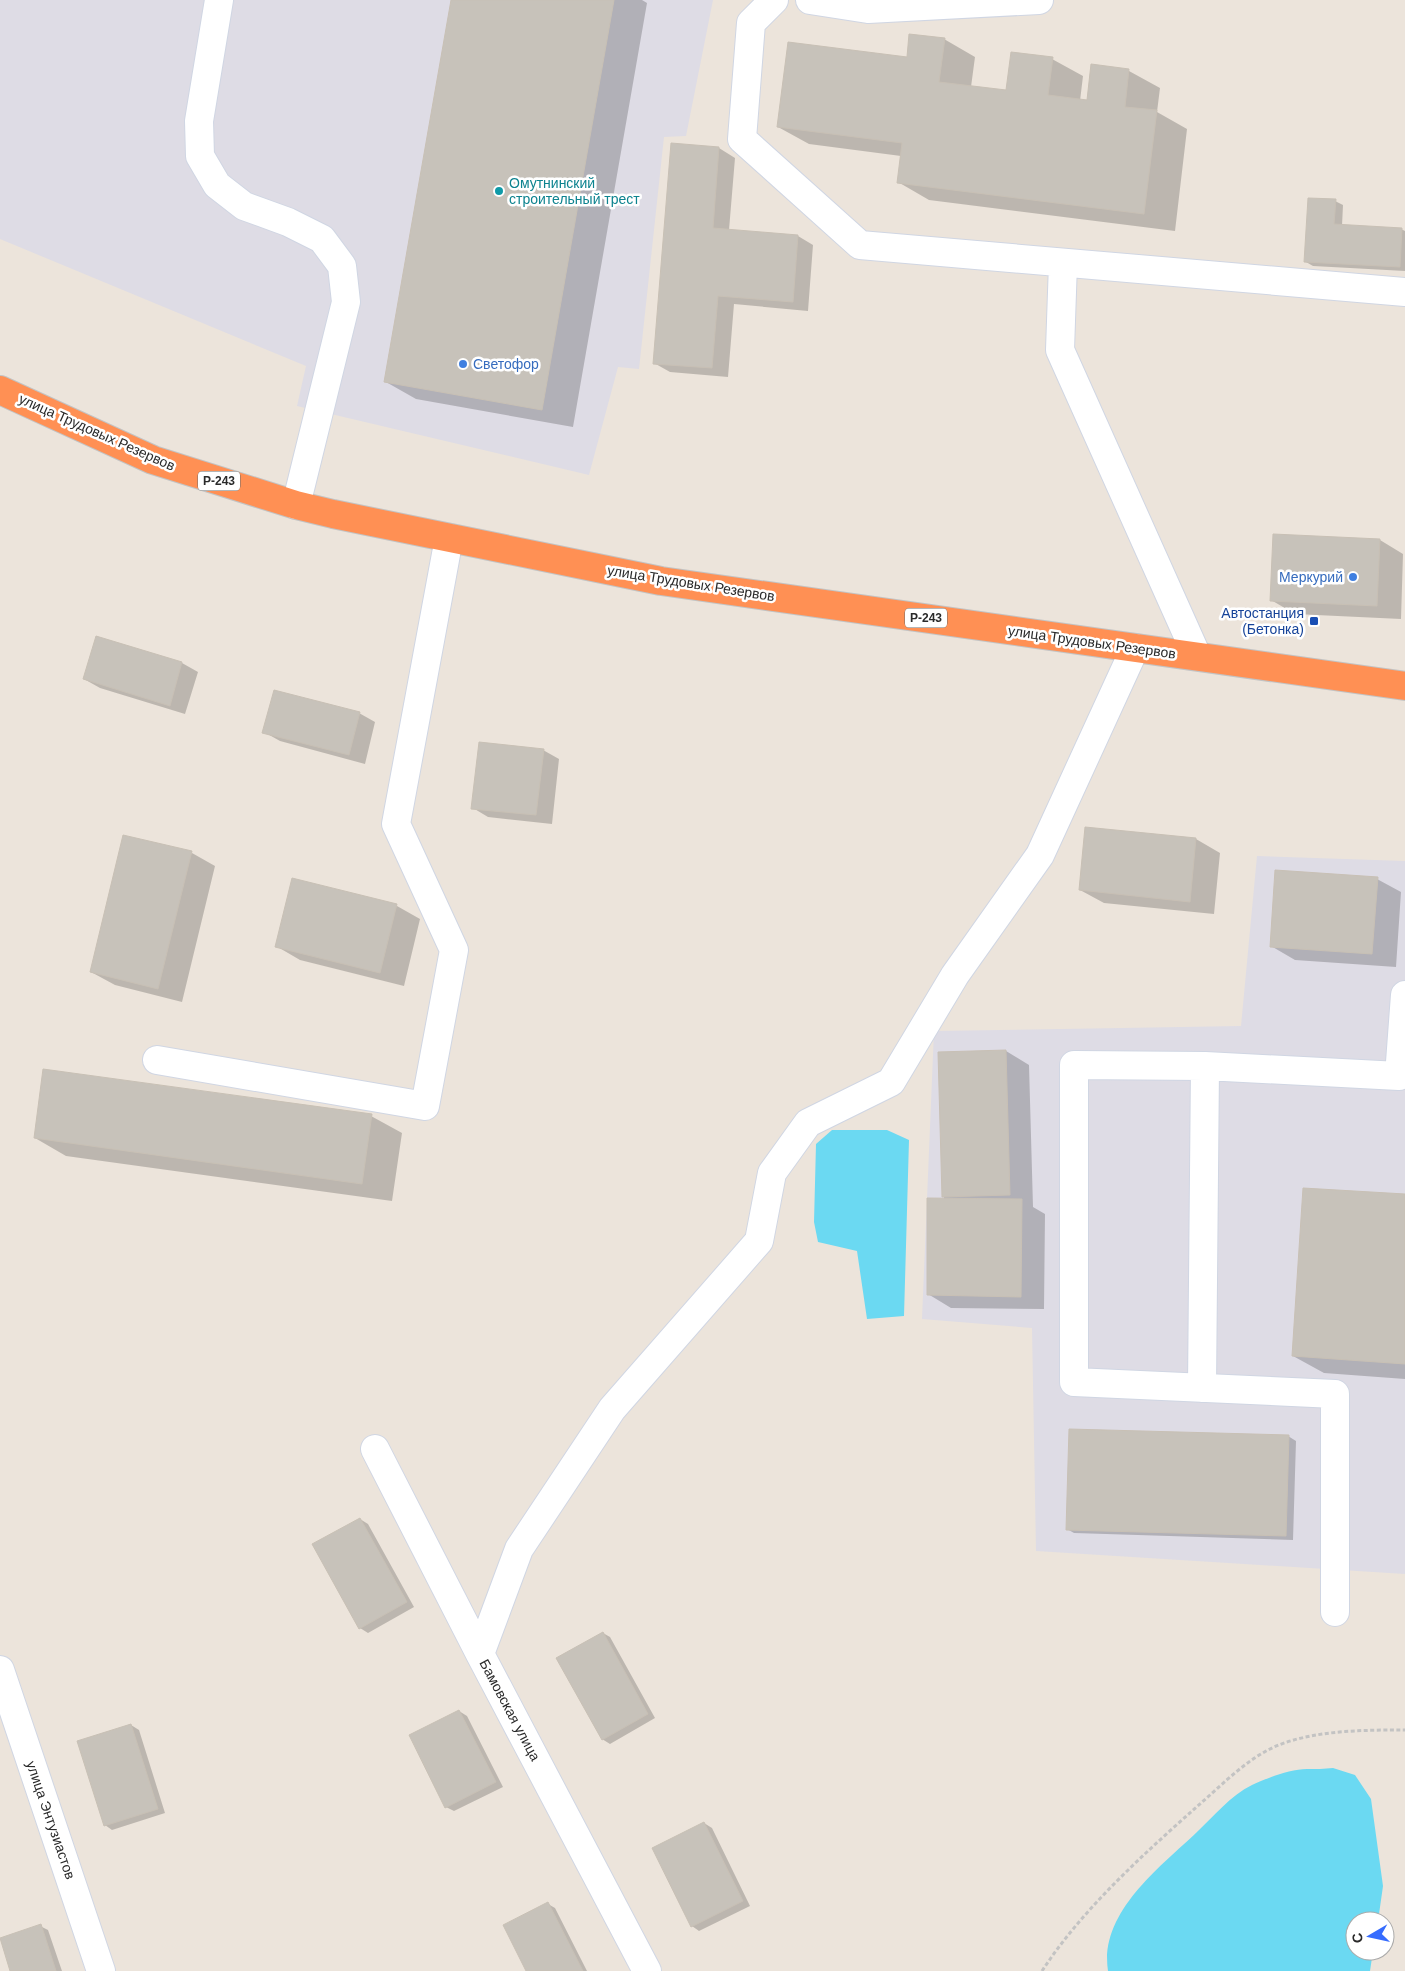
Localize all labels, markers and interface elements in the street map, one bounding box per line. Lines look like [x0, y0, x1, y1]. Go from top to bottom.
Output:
place label: Омутнинский строительный трест [509, 175, 640, 207]
marker: Омутнинский строительный трест [493, 185, 505, 197]
place label: Светофор [473, 356, 539, 372]
marker: Светофор [457, 358, 469, 370]
street label: улица Трудовых Резервов [16, 390, 178, 474]
road number: Р-243 [198, 472, 240, 491]
street label: улица Трудовых Резервов [606, 562, 776, 604]
place label: Меркурий [1279, 569, 1343, 585]
marker: Меркурий [1347, 571, 1359, 583]
place label: Автостанция (Бетонка) [1221, 605, 1304, 637]
road number: Р-243 [905, 608, 947, 628]
marker: Автостанция (Бетонка) [1308, 615, 1320, 627]
street label: улица Трудовых Резервов [1007, 622, 1177, 662]
street label: Бамовская улица [476, 1656, 544, 1764]
street label: улица Энтузиастов [23, 1759, 79, 1881]
north arrow [1345, 1911, 1395, 1961]
text: С [1348, 1932, 1366, 1944]

